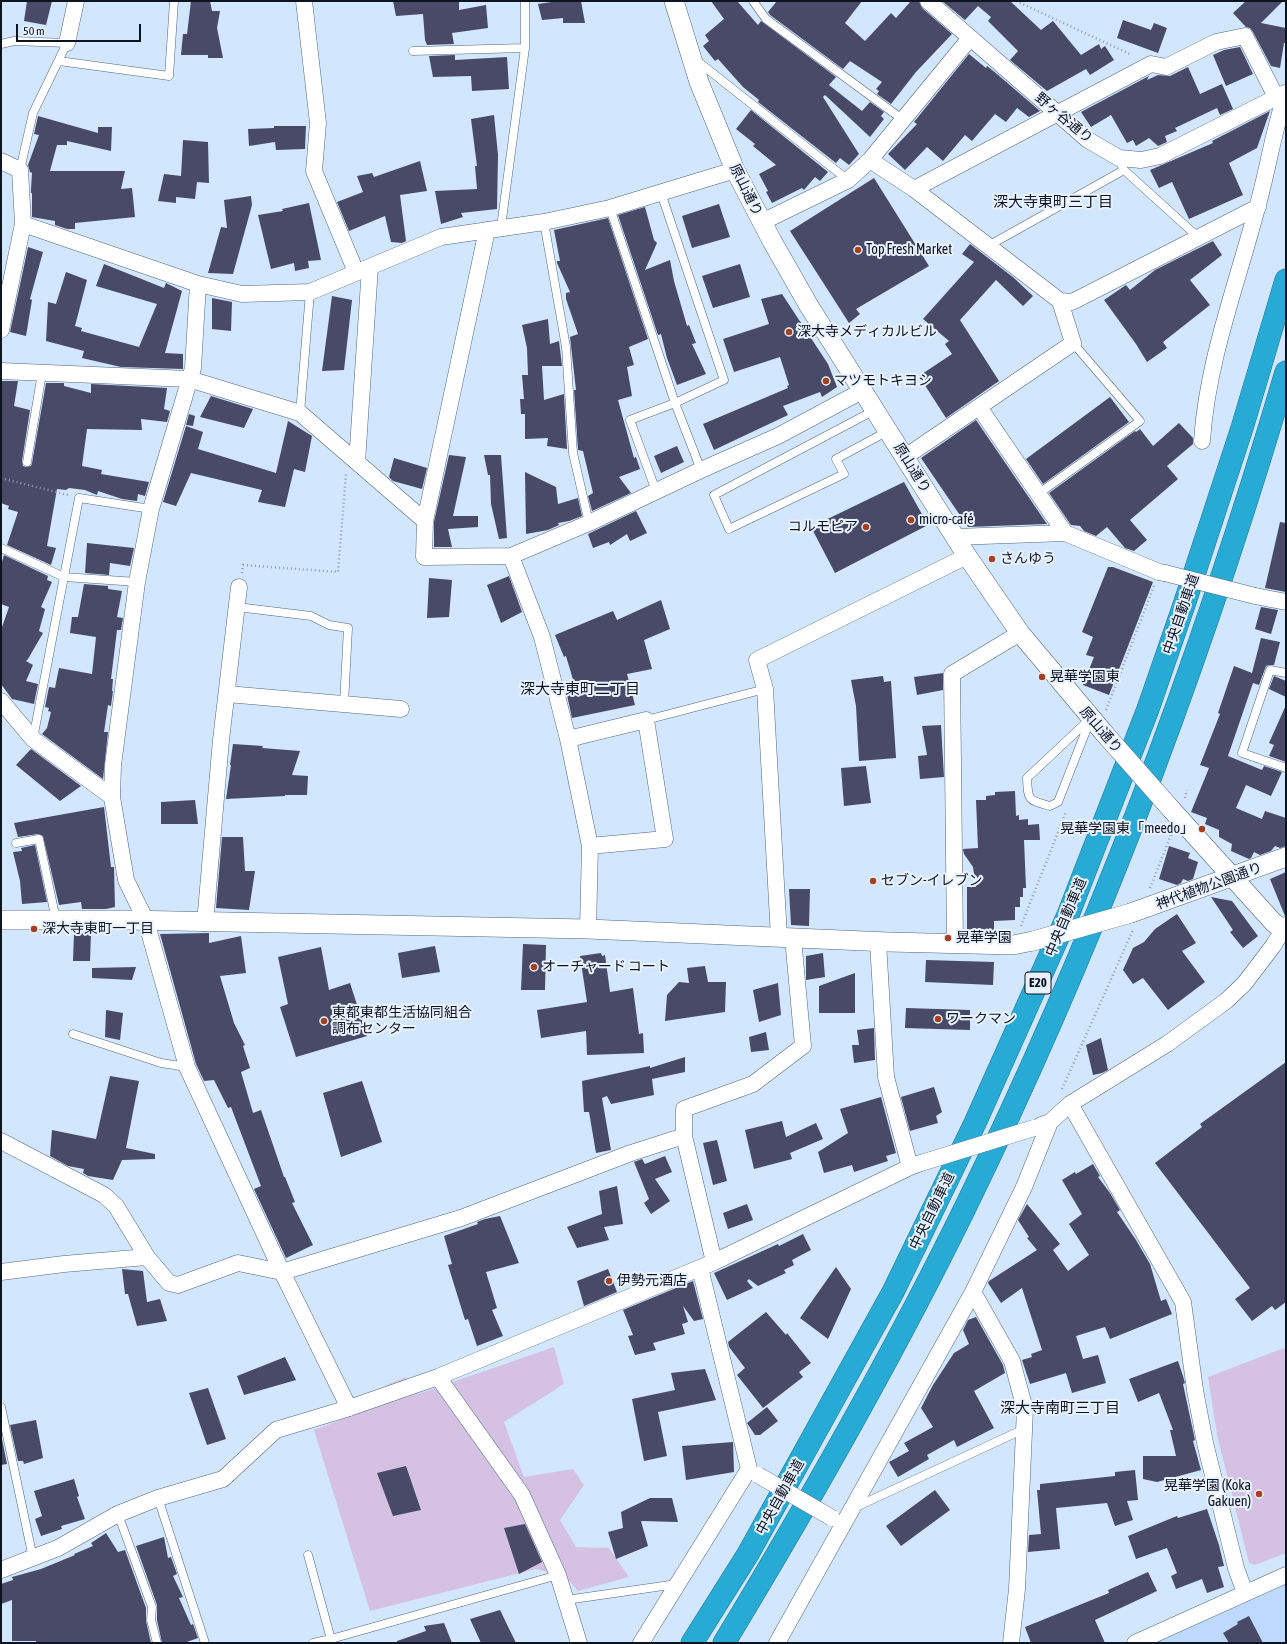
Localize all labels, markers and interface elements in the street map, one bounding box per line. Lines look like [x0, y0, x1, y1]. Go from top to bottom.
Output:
scale bar [18, 16, 143, 42]
text: 50 m [23, 24, 45, 38]
street label: 野ヶ谷通り [1032, 89, 1096, 147]
street label: 原山通り [726, 161, 766, 219]
district label: 深大寺東町三丁目 [993, 193, 1113, 211]
place label: Top Fresh Market [866, 242, 952, 258]
marker: Top Fresh Market [853, 245, 863, 255]
place label: 深大寺メディカルビル [797, 324, 937, 340]
marker: 深大寺メディカルビル [784, 327, 794, 337]
place label: マツモトキヨシ [834, 373, 932, 389]
marker: マツモトキヨシ [821, 376, 831, 386]
street label: 原山通り [890, 440, 934, 496]
place label: micro-café [919, 512, 974, 528]
marker: micro-café [906, 515, 916, 525]
place label: コルモピア [788, 519, 858, 535]
marker: コルモピア [861, 522, 871, 532]
place label: さんゆう [1000, 551, 1056, 567]
marker: さんゆう [987, 554, 997, 564]
street label: 中央自動車道 [1159, 572, 1203, 656]
place label: 晃華学園東 [1050, 669, 1120, 685]
marker: 晃華学園東 [1037, 672, 1047, 682]
district label: 深大寺東町二丁目 [520, 680, 640, 698]
street label: 原山通り [1076, 703, 1126, 757]
place label: 晃華学園東「meedo」 [1060, 821, 1194, 837]
marker: 晃華学園東「meedo」 [1197, 824, 1207, 834]
street label: 神代植物公園通り [1154, 859, 1264, 913]
place label: セブン-イレブン [881, 873, 982, 889]
street label: 中央自動車道 [1042, 875, 1090, 959]
marker: セブン-イレブン [868, 876, 878, 886]
place label: 深大寺東町一丁目 [42, 921, 154, 937]
marker: 深大寺東町一丁目 [29, 924, 39, 934]
place label: 晃華学園 [956, 930, 1012, 946]
marker: 晃華学園 [943, 933, 953, 943]
place label: オーチャード コート [542, 959, 670, 975]
marker: オーチャード コート [529, 962, 539, 972]
road number: E20 [1025, 972, 1051, 994]
place label: 東都東都生活協同組合 調布センター [332, 1005, 472, 1038]
place label: ワークマン [946, 1011, 1016, 1027]
marker: ワークマン [933, 1014, 943, 1024]
marker: 東都東都生活協同組合 調布センター [319, 1016, 329, 1026]
street label: 中央自動車道 [906, 1170, 958, 1252]
place label: 伊勢元酒店 [617, 1273, 687, 1289]
marker: 伊勢元酒店 [604, 1276, 614, 1286]
district label: 深大寺南町三丁目 [1000, 1399, 1120, 1417]
street label: 中央自動車道 [752, 1456, 808, 1538]
place label: 晃華学園 (Koka Gakuen) [1164, 1478, 1251, 1510]
marker: 晃華学園 (Koka Gakuen) [1254, 1489, 1264, 1499]

